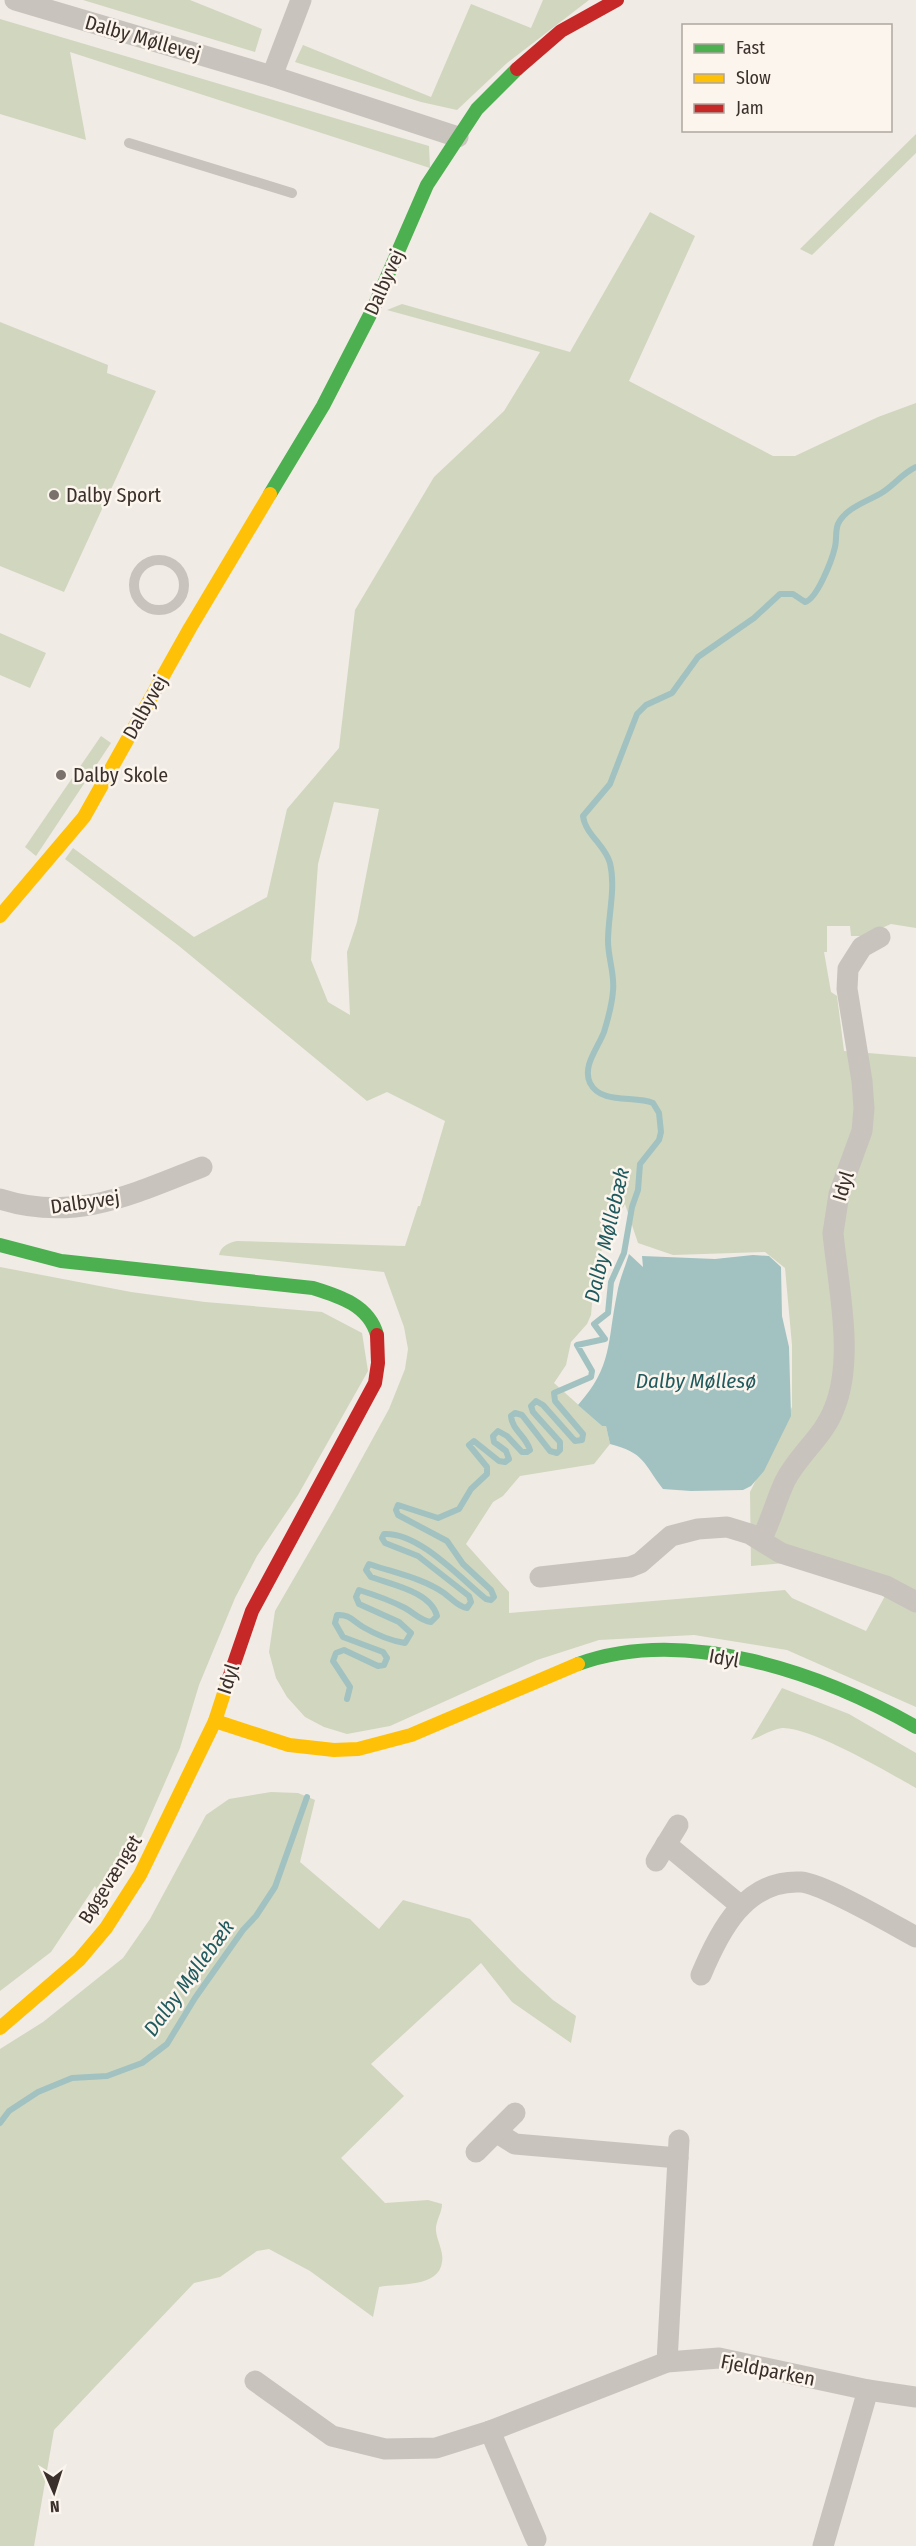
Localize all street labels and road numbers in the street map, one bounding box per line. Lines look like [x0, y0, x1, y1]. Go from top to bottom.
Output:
street label: Dalby Møllevej [82, 10, 204, 66]
street label: Dalbyvej [359, 245, 409, 319]
street label: Dalbyvej [118, 671, 172, 743]
street label: Idyl [827, 1168, 859, 1204]
street label: Dalbyvej [49, 1185, 121, 1219]
street label: Idyl [707, 1644, 741, 1672]
street label: Idyl [212, 1661, 244, 1697]
street label: Bøgevænget [73, 1830, 147, 1928]
street label: Fjeldparken [719, 2349, 817, 2391]

